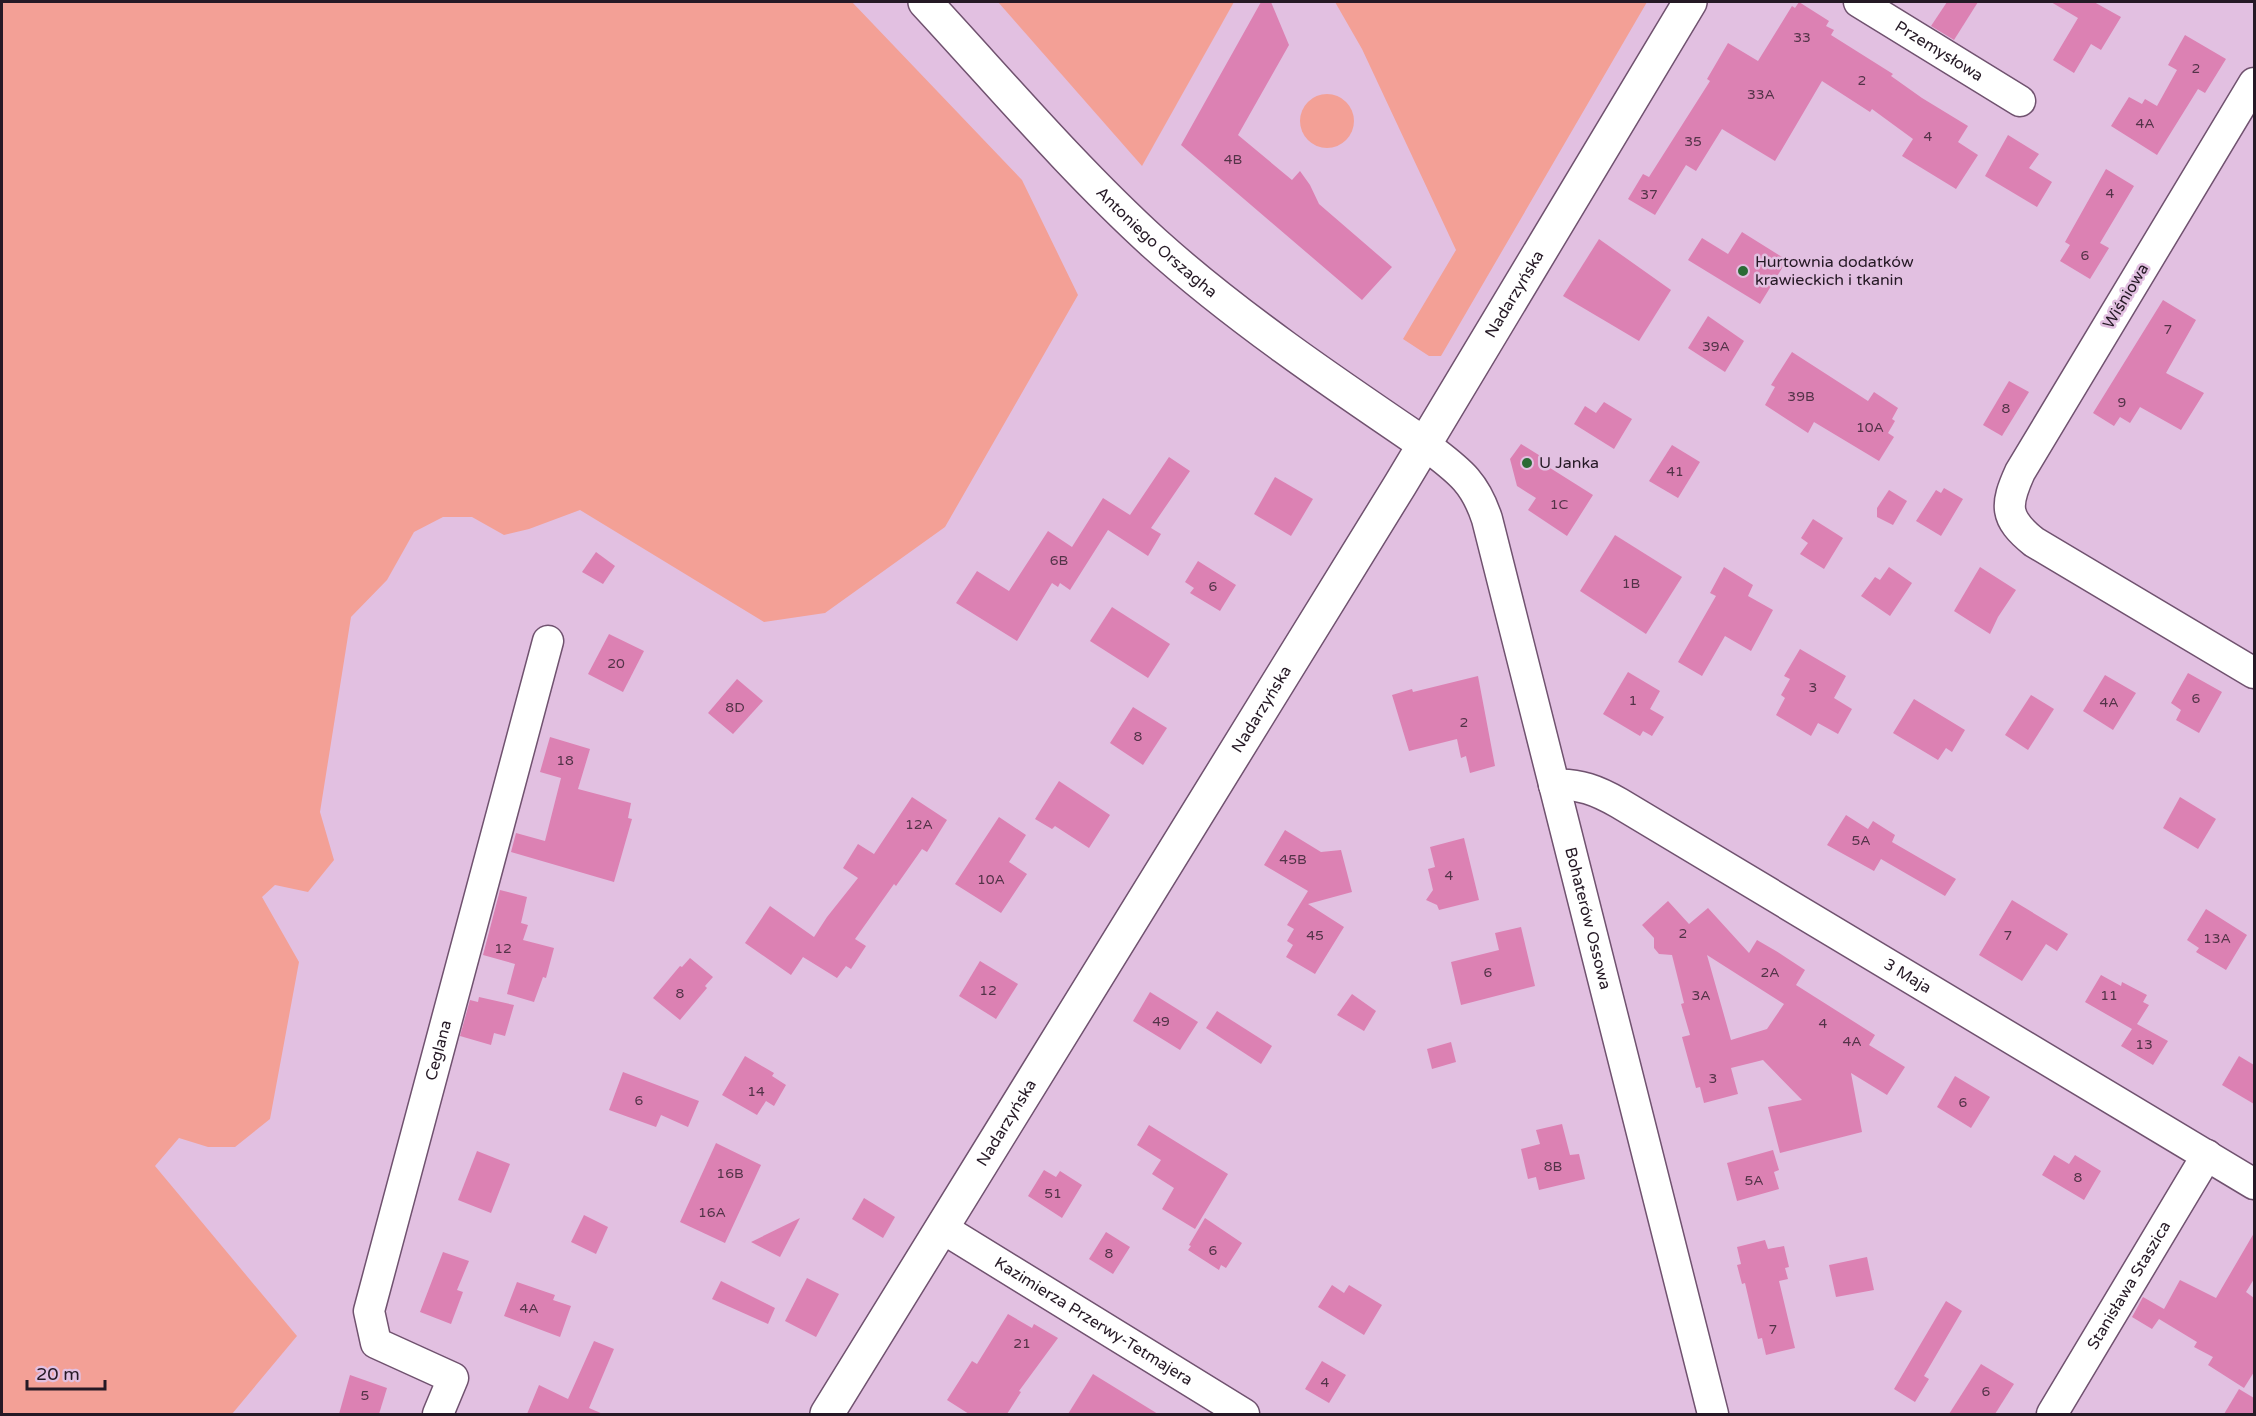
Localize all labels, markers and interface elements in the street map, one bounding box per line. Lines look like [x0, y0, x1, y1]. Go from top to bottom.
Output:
street label: Przemysłowa [1891, 17, 1987, 86]
house number: 33 [1793, 29, 1811, 46]
house number: 2 [2192, 60, 2200, 77]
house number: 2 [1858, 72, 1866, 89]
house number: 33A [1747, 86, 1775, 103]
house number: 4A [2135, 115, 2155, 132]
house number: 4 [1924, 128, 1933, 145]
house number: 35 [1684, 133, 1702, 150]
house number: 4B [1224, 151, 1242, 168]
street label: Antoniego Orszagha [1092, 183, 1221, 302]
house number: 4 [2106, 185, 2115, 202]
house number: 37 [1640, 186, 1658, 203]
street label: Nadarzyńska [1481, 247, 1549, 342]
house number: 6 [2081, 247, 2090, 264]
place label: Hurtownia dodatków krawieckich i tkanin [1755, 252, 1914, 290]
street label: Wiśniowa [2099, 260, 2153, 332]
marker: Hurtownia dodatków krawieckich i tkanin [1736, 264, 1750, 278]
house number: 7 [2164, 321, 2172, 338]
house number: 39A [1702, 338, 1730, 355]
house number: 39B [1787, 388, 1815, 405]
house number: 9 [2118, 394, 2126, 411]
house number: 8 [2002, 400, 2011, 417]
house number: 10A [1856, 419, 1884, 436]
place label: U Janka [1539, 453, 1599, 473]
marker: U Janka [1520, 456, 1534, 470]
house number: 41 [1666, 463, 1684, 480]
house number: 1C [1550, 496, 1569, 513]
house number: 6B [1050, 552, 1068, 569]
house number: 1B [1622, 575, 1640, 592]
house number: 6 [1209, 578, 1218, 595]
house number: 20 [607, 655, 625, 672]
street label: Nadarzyńska [1227, 662, 1296, 757]
house number: 3 [1809, 679, 1817, 696]
house number: 6 [2192, 690, 2201, 707]
house number: 1 [1629, 692, 1637, 709]
house number: 4A [2099, 694, 2119, 711]
house number: 8D [725, 699, 745, 716]
house number: 2 [1460, 714, 1468, 731]
house number: 8 [1134, 728, 1143, 745]
house number: 18 [556, 752, 574, 769]
house number: 12A [905, 816, 933, 833]
house number: 5A [1851, 832, 1871, 849]
street label: Bohaterów Ossowa [1560, 845, 1615, 992]
house number: 45B [1279, 851, 1307, 868]
house number: 4 [1445, 867, 1454, 884]
house number: 10A [977, 871, 1005, 888]
house number: 2 [1679, 925, 1687, 942]
house number: 45 [1306, 927, 1324, 944]
house number: 7 [2004, 927, 2012, 944]
house number: 13A [2203, 930, 2231, 947]
house number: 12 [494, 940, 512, 957]
street label: 3 Maja [1880, 954, 1935, 998]
house number: 6 [1484, 964, 1493, 981]
house number: 2A [1760, 964, 1780, 981]
house number: 12 [979, 982, 997, 999]
house number: 8 [676, 985, 685, 1002]
house number: 3A [1691, 987, 1711, 1004]
house number: 11 [2100, 987, 2118, 1004]
house number: 49 [1152, 1013, 1170, 1030]
house number: 4 [1819, 1015, 1828, 1032]
street label: Ceglana [421, 1018, 456, 1083]
house number: 4A [1842, 1033, 1862, 1050]
house number: 13 [2135, 1036, 2153, 1053]
house number: 3 [1709, 1070, 1717, 1087]
street label: Nadarzyńska [972, 1076, 1041, 1170]
house number: 14 [747, 1083, 765, 1100]
house number: 6 [635, 1092, 644, 1109]
house number: 6 [1959, 1094, 1968, 1111]
house number: 8B [1544, 1158, 1562, 1175]
house number: 16B [716, 1165, 744, 1182]
house number: 8 [2074, 1169, 2083, 1186]
house number: 5A [1744, 1172, 1764, 1189]
house number: 51 [1044, 1185, 1062, 1202]
house number: 16A [698, 1204, 726, 1221]
street label: Stanisława Staszica [2083, 1217, 2175, 1353]
house number: 6 [1209, 1242, 1218, 1259]
house number: 8 [1105, 1245, 1114, 1262]
street label: Kazimierza Przerwy-Tetmajera [991, 1253, 1196, 1390]
house number: 4A [519, 1300, 539, 1317]
house number: 7 [1769, 1321, 1777, 1338]
house number: 21 [1013, 1335, 1031, 1352]
scale bar [27, 1353, 105, 1391]
text: 20 m [36, 1363, 80, 1385]
house number: 4 [1321, 1374, 1330, 1391]
house number: 6 [1982, 1383, 1991, 1400]
house number: 5 [361, 1387, 369, 1404]

